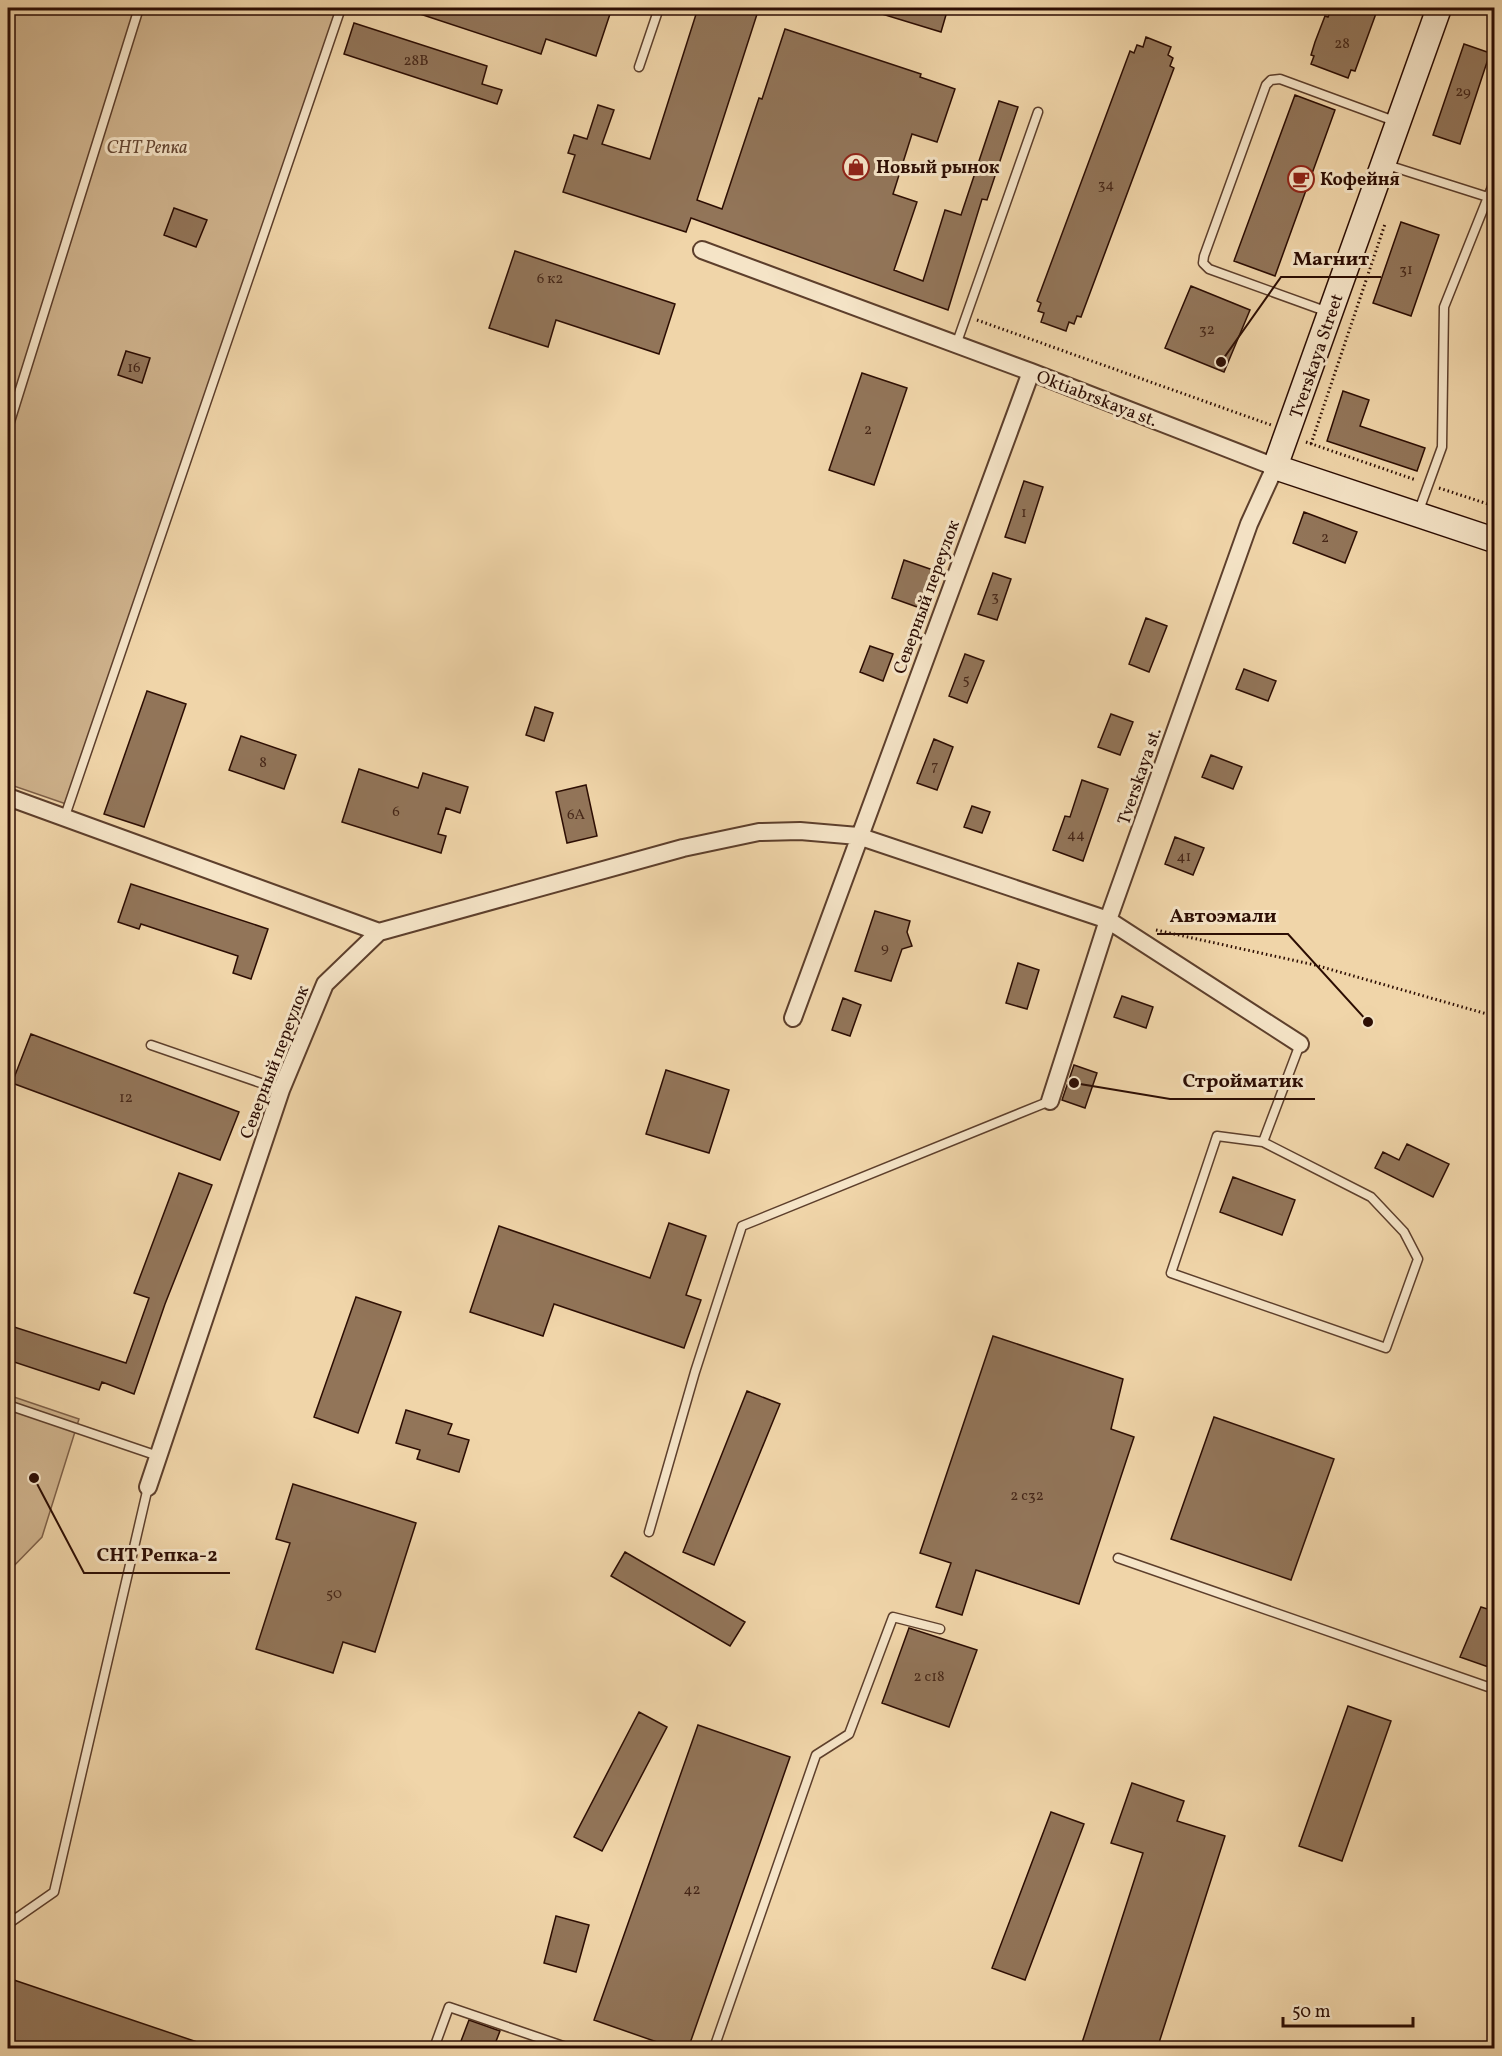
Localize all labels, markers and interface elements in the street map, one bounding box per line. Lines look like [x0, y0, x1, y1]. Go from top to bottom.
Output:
house number: 28 [1334, 34, 1350, 55]
house number: 28В [403, 51, 429, 72]
house number: 29 [1455, 82, 1471, 103]
park label: СНТ Репка [106, 136, 188, 161]
shop icon: Новый рынок [841, 152, 871, 182]
place label: Новый рынок [876, 156, 1000, 181]
cafe icon: Кофейня [1286, 164, 1316, 194]
place label: Кофейня [1320, 168, 1400, 193]
house number: 34 [1098, 175, 1114, 196]
callout: Магнит [1281, 239, 1381, 277]
text: Магнит [1293, 246, 1369, 274]
house number: 31 [1399, 260, 1413, 281]
house number: 6 к2 [537, 269, 563, 290]
street label: Tverskaya Street [1284, 291, 1350, 422]
house number: 32 [1199, 320, 1215, 341]
house number: 16 [127, 358, 141, 379]
street label: Oktiabrskaya st. [1032, 365, 1160, 434]
house number: 2 [864, 420, 872, 441]
house number: 1 [1021, 503, 1027, 524]
street label: Северный переулок [888, 517, 967, 678]
house number: 2 [1321, 528, 1329, 549]
house number: 3 [991, 587, 999, 608]
house number: 5 [962, 670, 970, 691]
street label: Tverskaya st. [1112, 724, 1169, 829]
house number: 8 [259, 753, 267, 774]
house number: 7 [931, 756, 939, 777]
house number: 6 [392, 802, 400, 823]
house number: 6А [567, 805, 586, 826]
house number: 44 [1067, 825, 1085, 846]
house number: 41 [1177, 847, 1191, 868]
callout: Автоэмали [1157, 896, 1288, 934]
text: Автоэмали [1169, 903, 1277, 931]
house number: 9 [881, 938, 889, 959]
street label: Северный переулок [235, 982, 316, 1143]
callout: Стройматик [1170, 1061, 1315, 1099]
text: Стройматик [1182, 1068, 1304, 1096]
house number: 12 [119, 1088, 133, 1109]
house number: 2 с32 [1010, 1486, 1044, 1507]
callout: СНТ Репка-2 [84, 1535, 230, 1573]
text: СНТ Репка-2 [96, 1542, 218, 1570]
house number: 50 [326, 1584, 342, 1605]
house number: 2 с18 [913, 1667, 945, 1688]
house number: 42 [683, 1880, 701, 1901]
scale bar [1283, 1990, 1414, 2028]
text: 50 m [1292, 2000, 1331, 2025]

